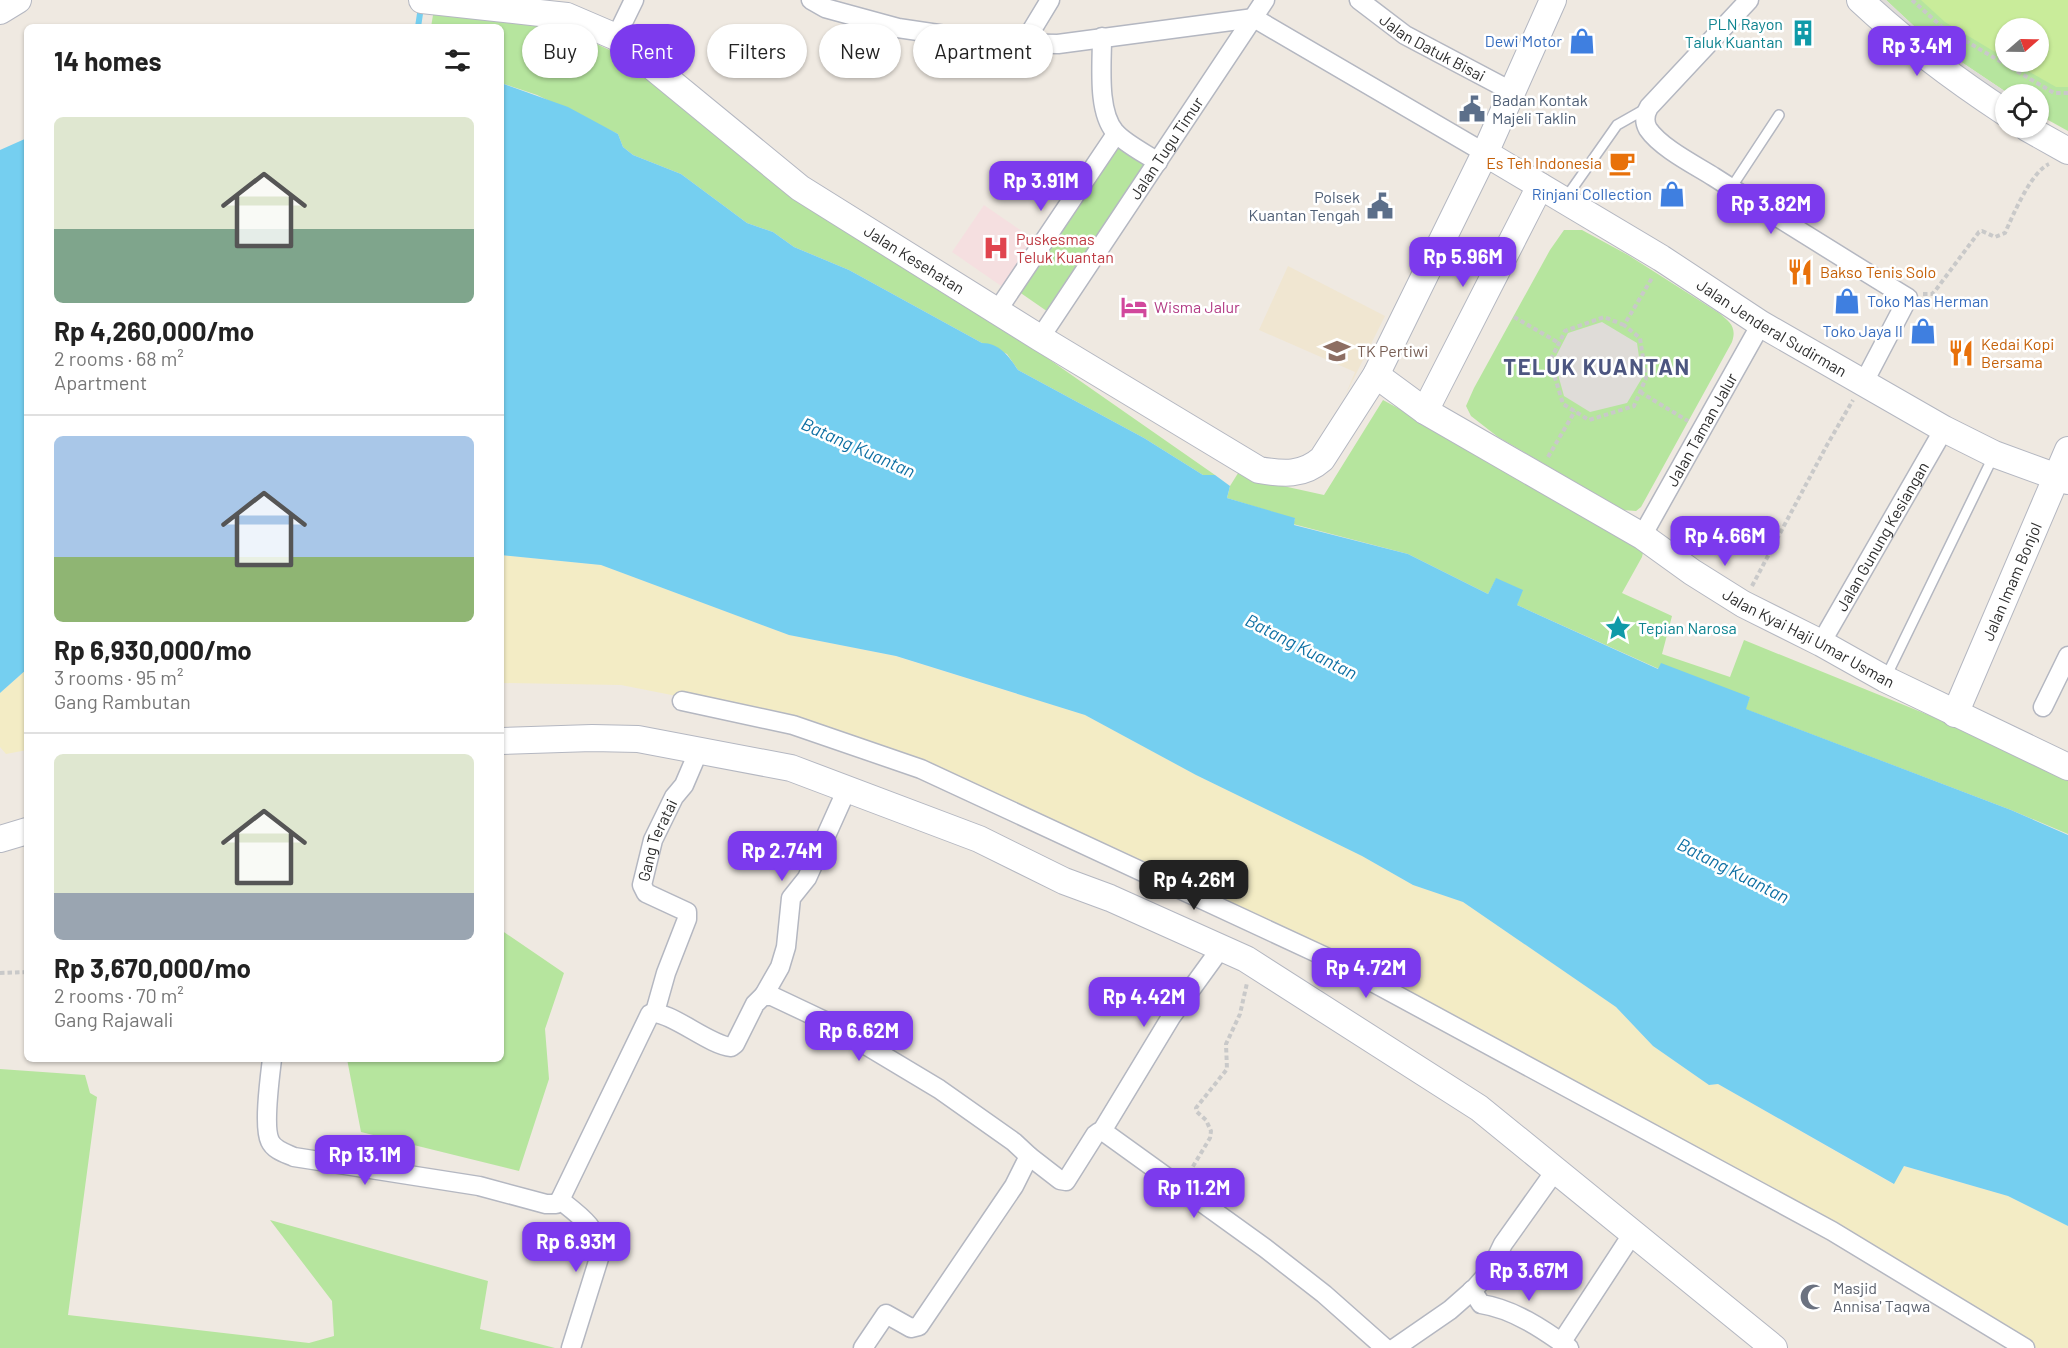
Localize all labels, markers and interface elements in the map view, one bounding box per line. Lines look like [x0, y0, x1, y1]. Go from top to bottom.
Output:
street label: Jalan Datuk Bisai [1376, 9, 1489, 85]
place label: PLN Rayon Taluk Kuantan [1685, 14, 1783, 51]
building icon: PLN Rayon Taluk Kuantan [1788, 18, 1818, 48]
north arrow [1995, 18, 2049, 72]
map controls [1995, 18, 2049, 138]
chip: Buy [522, 24, 598, 78]
chip: Rent [610, 24, 695, 78]
chip: Filters [707, 24, 807, 78]
chip: New [819, 24, 901, 78]
chip: Apartment [913, 24, 1053, 78]
shop icon: Dewi Motor [1567, 26, 1597, 56]
pin: Rp 3.4M [1862, 26, 1972, 77]
place label: Dewi Motor [1485, 31, 1562, 50]
text: Rp 3.4M [1882, 33, 1952, 57]
icon: filters [441, 44, 474, 77]
text: 14 homes [54, 45, 161, 76]
button: locate [1995, 84, 2049, 138]
place label: Badan Kontak Majeli Taklin [1492, 90, 1588, 127]
street label: Jalan Tugu Timur [1125, 93, 1207, 203]
public building icon: Badan Kontak Majeli Taklin [1457, 94, 1487, 124]
cafe icon: Es Teh Indonesia [1607, 148, 1637, 178]
place label: Es Teh Indonesia [1486, 153, 1602, 172]
icon: home [210, 156, 318, 264]
pin: Rp 3.91M [979, 161, 1103, 212]
text: Rp 3.91M [1003, 168, 1079, 192]
shop icon: Rinjani Collection [1657, 179, 1687, 209]
place label: Rinjani Collection [1532, 184, 1652, 203]
pin: Rp 3.82M [1709, 184, 1833, 235]
place label: Polsek Kuantan Tengah [1249, 187, 1360, 224]
public building icon: Polsek Kuantan Tengah [1365, 191, 1395, 221]
text: Rp 3.82M [1731, 191, 1811, 215]
street label: Jalan Kesehatan [861, 221, 968, 297]
place label: Puskesmas Teluk Kuantan [1016, 229, 1114, 266]
hospital icon: Puskesmas Teluk Kuantan [981, 233, 1011, 263]
pin: Rp 5.96M [1401, 237, 1525, 288]
text: Rp 5.96M [1423, 244, 1503, 268]
restaurant icon: Bakso Tenis Solo [1785, 257, 1815, 287]
place label: Bakso Tenis Solo [1820, 262, 1936, 281]
street label: Jalan Jenderal Sudirman [1694, 274, 1850, 380]
shop icon: Toko Mas Herman [1832, 286, 1862, 316]
place label: Toko Mas Herman [1867, 291, 1989, 310]
hotel icon: Wisma Jalur [1119, 292, 1149, 322]
place label: Wisma Jalur [1154, 297, 1240, 316]
text: Rp 4,260,000/mo [54, 315, 254, 346]
shop icon: Toko Jaya II [1908, 316, 1938, 346]
place label: Toko Jaya II [1822, 321, 1903, 340]
place label: Kedai Kopi Bersama [1981, 334, 2054, 371]
school or university icon: TK Pertiwi [1322, 336, 1352, 366]
restaurant icon: Kedai Kopi Bersama [1946, 338, 1976, 368]
place label: TK Pertiwi [1357, 341, 1428, 360]
text: 2 rooms · 68 m² [54, 346, 184, 370]
district label: TELUK KUANTAN [1503, 353, 1691, 379]
street label: Jalan Taman Jalur [1662, 369, 1741, 489]
text: Apartment [54, 370, 147, 394]
water label: Batang Kuantan [798, 412, 919, 482]
street label: Jalan Gunung Kesiangan [1832, 458, 1932, 614]
icon: home [210, 475, 318, 583]
pin: Rp 4.66M [1663, 516, 1787, 567]
street label: Jalan Imam Bonjol [1978, 519, 2045, 643]
text: Rp 4.66M [1685, 523, 1765, 547]
street label: Jalan Kyai Haji Umar Usman [1719, 584, 1898, 691]
water label: Batang Kuantan [1242, 609, 1361, 684]
place icon: Tepian Narosa [1603, 613, 1633, 643]
place label: Tepian Narosa [1638, 618, 1737, 637]
text: Rp 6,930,000/mo [54, 634, 252, 665]
text: 3 rooms · 95 m² [54, 665, 183, 689]
text: Gang Rambutan [54, 689, 191, 713]
icon: home [210, 793, 318, 901]
street label: Gang Teratai [633, 796, 681, 883]
pin: Rp 2.74M [720, 831, 844, 882]
water label: Batang Kuantan [1674, 833, 1793, 908]
text: Rp 2.74M [742, 838, 822, 862]
pin: Rp 4.26M [1132, 860, 1256, 911]
text: Rp 4.26M [1153, 867, 1235, 891]
pin: Rp 4.72M [1304, 948, 1428, 999]
text: Rp 3,670,000/mo [54, 952, 251, 983]
text: Rp 4.72M [1326, 955, 1406, 979]
pin: Rp 4.42M [1082, 977, 1206, 1028]
text: 2 rooms · 70 m² [54, 983, 184, 1007]
text: Rp 4.42M [1103, 984, 1185, 1008]
text: Gang Rajawali [54, 1007, 173, 1031]
pin: Rp 6.62M [797, 1011, 921, 1062]
text: Rp 6.62M [819, 1018, 899, 1042]
pin: Rp 13.1M [303, 1135, 427, 1186]
text: Rp 13.1M [329, 1142, 401, 1166]
pin: Rp 11.2M [1132, 1168, 1256, 1219]
text: Rp 11.2M [1158, 1175, 1230, 1199]
pin: Rp 6.93M [514, 1222, 638, 1273]
text: Rp 6.93M [536, 1229, 616, 1253]
pin: Rp 3.67M [1467, 1251, 1591, 1302]
text: Rp 3.67M [1490, 1258, 1568, 1282]
place label: Masjid Annisa' Taqwa [1833, 1278, 1930, 1315]
mosque icon: Masjid Annisa' Taqwa [1798, 1282, 1828, 1312]

